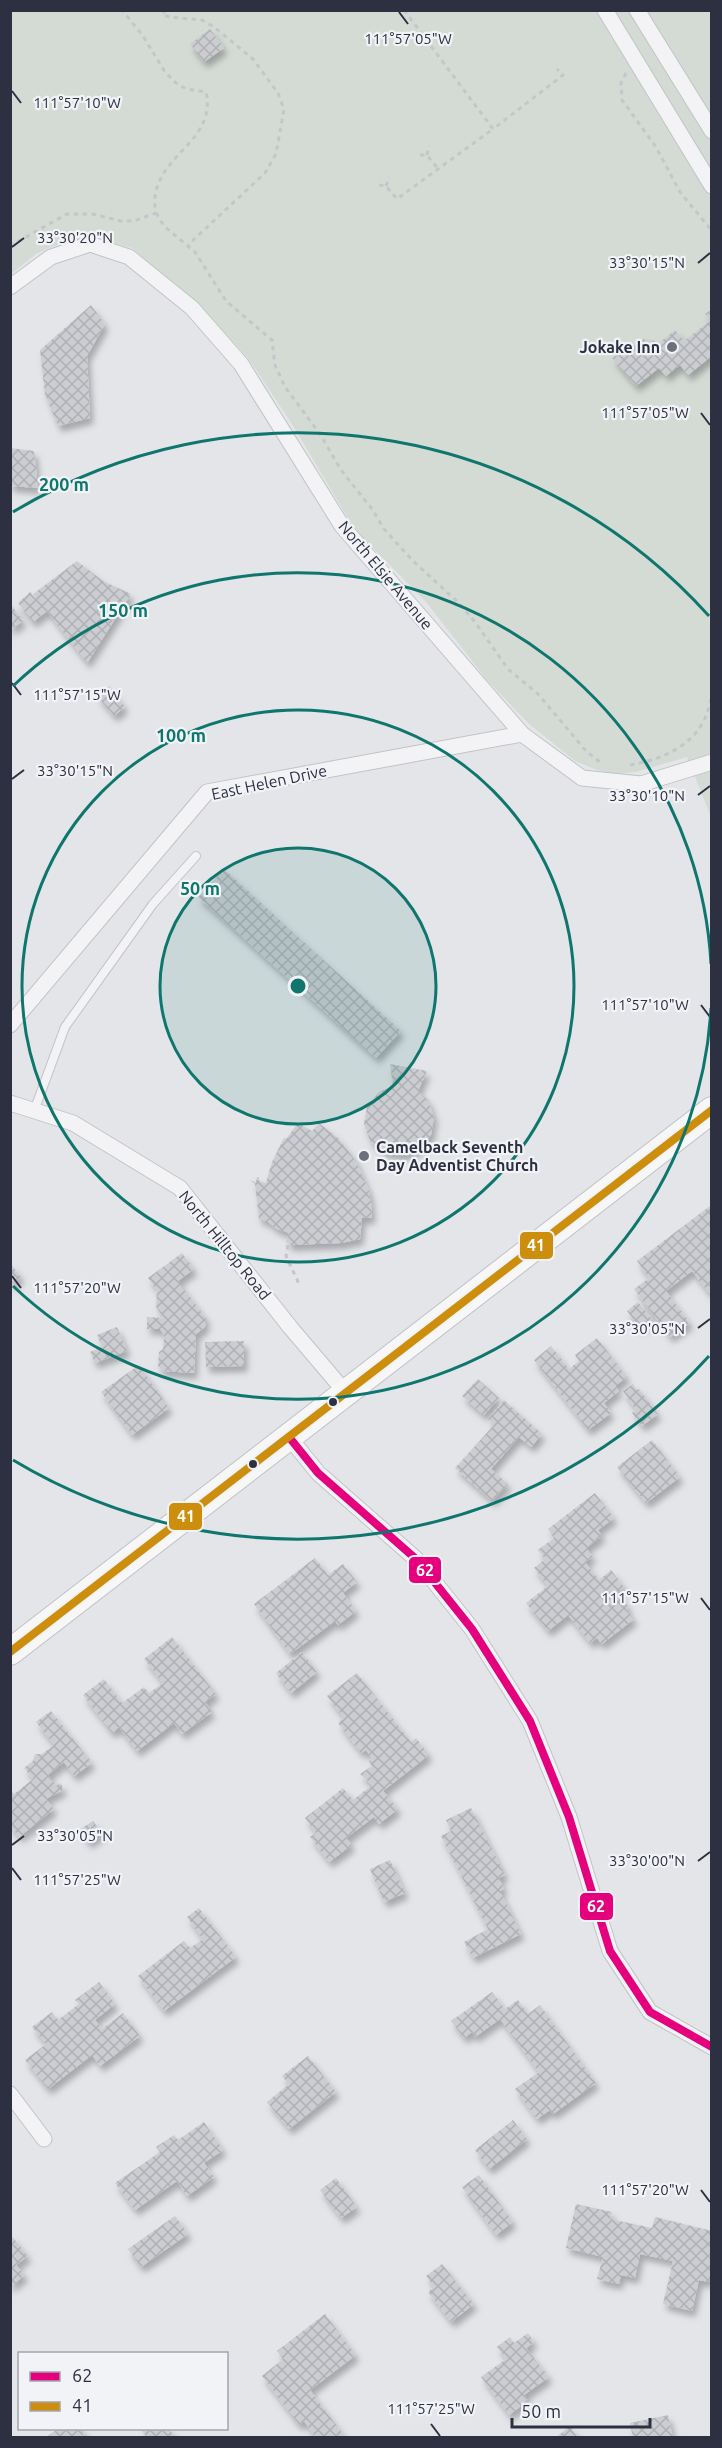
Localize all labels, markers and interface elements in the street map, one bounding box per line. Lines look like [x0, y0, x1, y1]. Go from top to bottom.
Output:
text: 111°57'05"W [364, 30, 452, 47]
text: 111°57'10"W [33, 94, 121, 111]
text: 33°30'20"N [37, 229, 113, 246]
text: 33°30'15"N [609, 254, 685, 271]
place label: Jokake Inn [579, 338, 660, 356]
marker: Jokake Inn [665, 340, 679, 354]
text: 111°57'05"W [601, 404, 689, 421]
text: 200 m [39, 474, 89, 494]
street label: North Elsie Avenue [335, 517, 437, 633]
text: 150 m [98, 600, 148, 620]
text: 111°57'15"W [33, 686, 121, 703]
text: 100 m [156, 725, 206, 745]
street label: East Helen Drive [210, 761, 328, 803]
text: 33°30'15"N [37, 762, 113, 779]
text: 33°30'10"N [609, 787, 685, 804]
text: 50 m [180, 878, 220, 898]
centre of rings [288, 976, 308, 996]
text: 111°57'10"W [601, 996, 689, 1013]
place label: Camelback Seventh Day Adventist Church [376, 1138, 538, 1174]
marker: Camelback Seventh Day Adventist Church [357, 1149, 371, 1163]
street label: North Hilltop Road [176, 1187, 274, 1303]
line badge: 41 [519, 1231, 554, 1260]
text: 41 [527, 1236, 545, 1254]
text: 111°57'20"W [33, 1279, 121, 1296]
text: 33°30'05"N [609, 1320, 685, 1337]
unlabelled marker [327, 1396, 339, 1408]
unlabelled marker [247, 1458, 259, 1470]
line badge: 41 [168, 1502, 203, 1531]
text: 41 [177, 1507, 195, 1525]
line badge: 62 [408, 1556, 442, 1584]
text: 62 [416, 1561, 434, 1579]
text: 111°57'15"W [601, 1589, 689, 1606]
text: 33°30'05"N [37, 1827, 113, 1844]
text: 33°30'00"N [609, 1852, 685, 1869]
text: 111°57'25"W [33, 1871, 121, 1888]
line badge: 62 [579, 1892, 614, 1921]
text: 62 [587, 1897, 605, 1915]
text: 111°57'20"W [601, 2181, 689, 2198]
legend [18, 2352, 228, 2430]
text: 62 [72, 2365, 92, 2385]
scale bar [512, 2391, 650, 2429]
text: 41 [72, 2395, 92, 2415]
text: 111°57'25"W [387, 2400, 475, 2417]
text: 50 m [521, 2401, 561, 2421]

